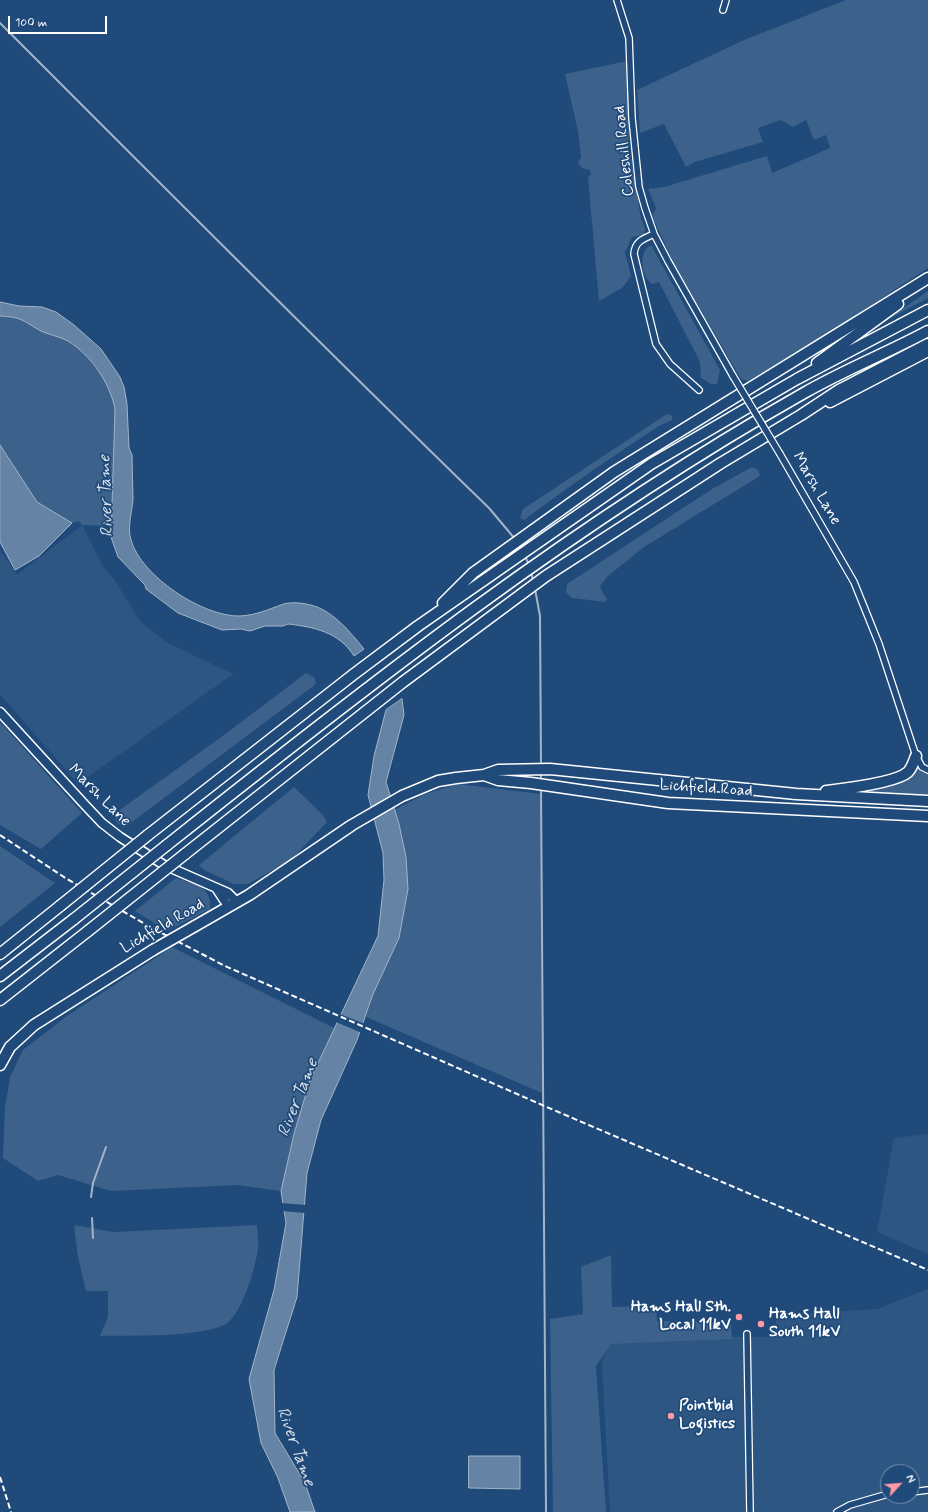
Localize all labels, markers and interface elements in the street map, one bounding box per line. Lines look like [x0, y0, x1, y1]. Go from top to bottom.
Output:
scale bar [10, 8, 109, 34]
text: 100 m [15, 15, 47, 31]
street label: Coleshill Road [611, 105, 639, 197]
street label: Marsh Lane [787, 449, 845, 529]
water label: River Tame [95, 455, 119, 537]
street label: Marsh Lane [64, 761, 134, 831]
street label: Lichfield Road [659, 776, 753, 802]
street label: Lichfield Road [118, 895, 208, 959]
water label: River Tame [274, 1056, 324, 1140]
place label: Hams Hall Sth. Local 11kV [631, 1298, 731, 1336]
place label: Hams Hall South 11kV [769, 1305, 840, 1343]
marker: Hams Hall Sth. Local 11kV [734, 1312, 744, 1322]
marker: Hams Hall South 11kV [756, 1319, 766, 1329]
place label: Pointbid Logistics [679, 1397, 735, 1435]
water label: River Tame [271, 1405, 319, 1489]
marker: Pointbid Logistics [666, 1411, 676, 1421]
north arrow [880, 1464, 920, 1504]
text: N [902, 1473, 918, 1486]

